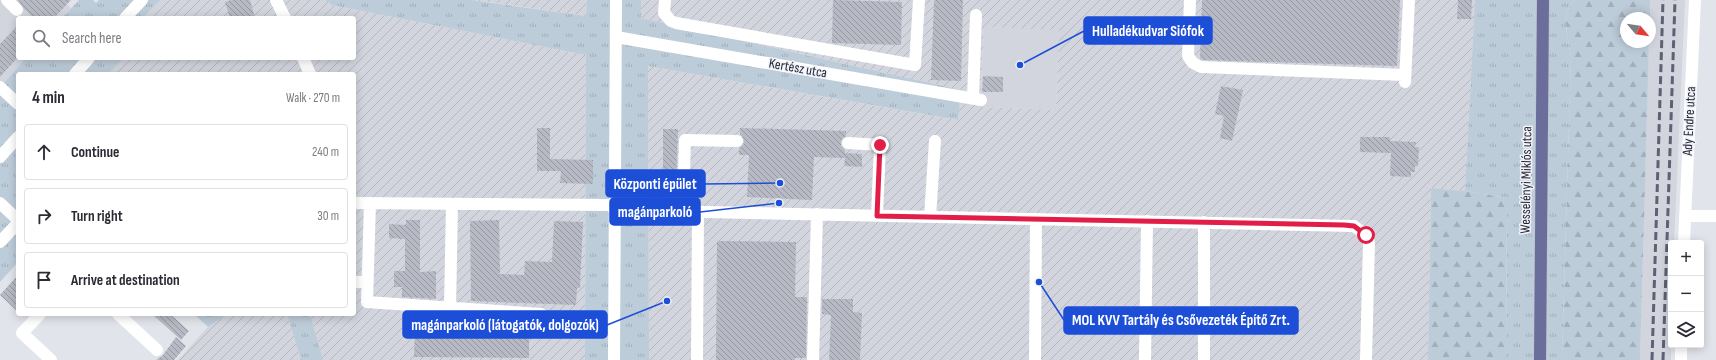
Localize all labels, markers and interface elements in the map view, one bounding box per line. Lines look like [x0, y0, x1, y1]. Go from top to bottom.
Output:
north arrow [1620, 12, 1656, 48]
search box [16, 16, 356, 60]
callout: Hulladékudvar Siófok [1084, 17, 1212, 44]
text: Hulladékudvar Siófok [1092, 22, 1205, 41]
icon: search [30, 27, 52, 49]
text: Search here [62, 29, 122, 48]
street label: Kertész utca [768, 55, 828, 81]
street label: Ady Endre utca [1679, 86, 1699, 157]
text: 4 min [32, 88, 65, 108]
text: Walk · 270 m [286, 90, 340, 106]
street label: Wesselényi Miklós utca [1517, 126, 1535, 234]
route end [871, 136, 889, 154]
icon: ahead [33, 141, 55, 163]
text: Continue [71, 143, 120, 162]
text: 240 m [312, 144, 339, 160]
callout: Központi épület [606, 170, 705, 197]
text: Központi épület [613, 175, 697, 194]
callout: magánparkoló [610, 198, 700, 225]
text: magánparkoló [618, 203, 692, 222]
icon: right [33, 205, 55, 227]
text: Turn right [71, 207, 123, 226]
text: 30 m [317, 208, 339, 224]
route start [1357, 226, 1375, 244]
map controls [1668, 240, 1704, 348]
button: + [1668, 240, 1704, 276]
icon: arrive [33, 269, 55, 291]
text: Arrive at destination [71, 271, 180, 290]
button: − [1668, 276, 1704, 312]
callout: MOL KVV Tartály és Csővezeték Építő Zrt. [1064, 307, 1298, 334]
callout: magánparkoló (látogatók, dolgozók) [403, 311, 607, 338]
text: MOL KVV Tartály és Csővezeték Építő Zrt. [1072, 311, 1290, 330]
button: layers [1668, 312, 1704, 348]
text: magánparkoló (látogatók, dolgozók) [411, 316, 599, 335]

